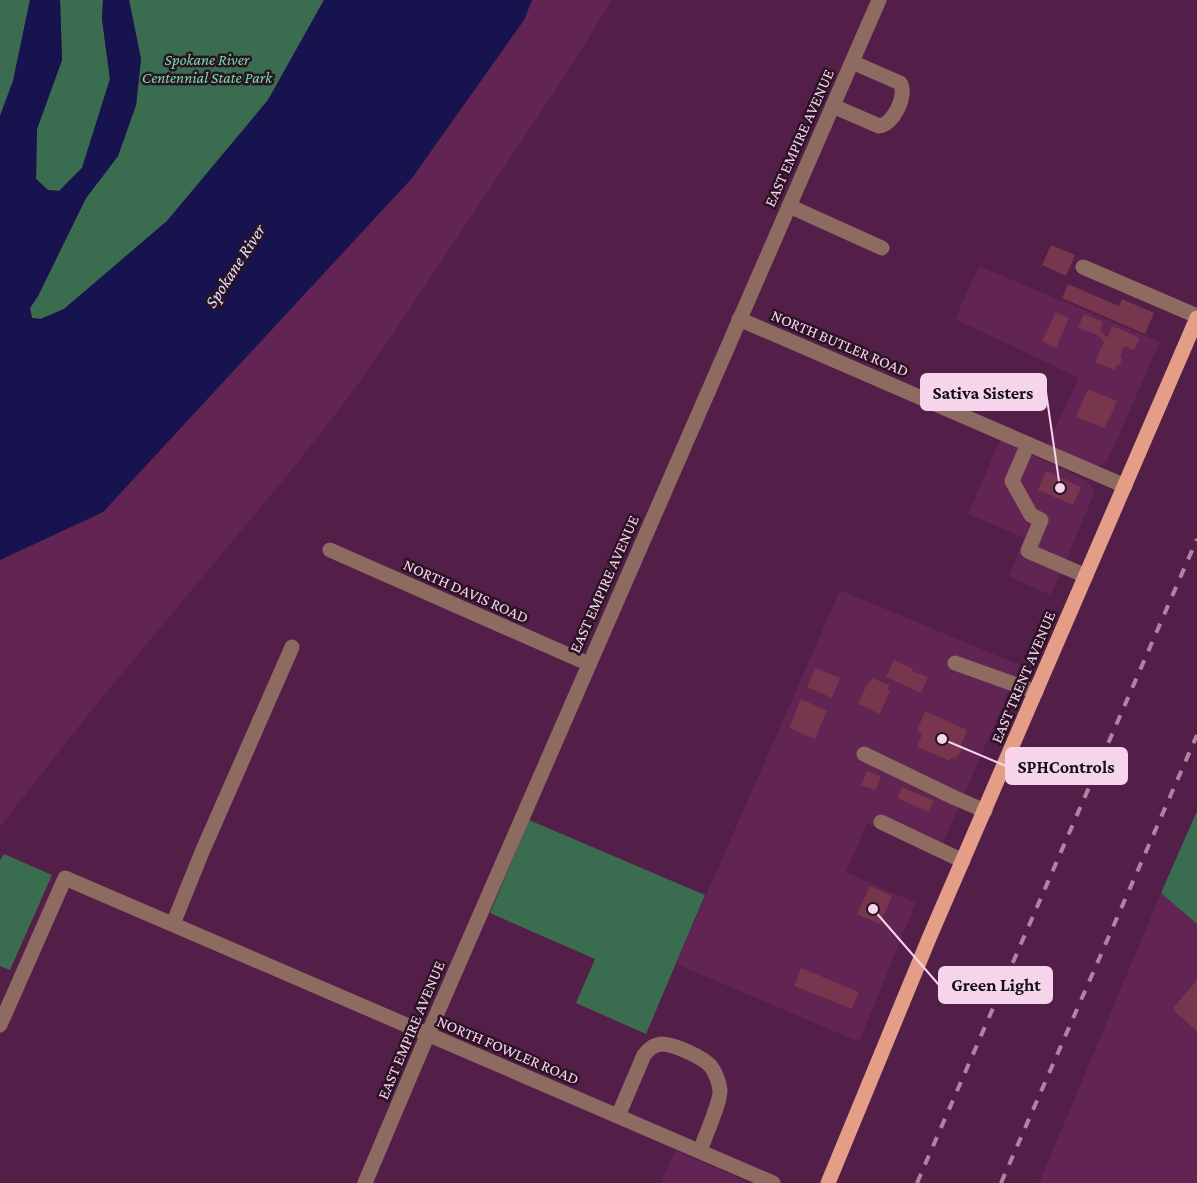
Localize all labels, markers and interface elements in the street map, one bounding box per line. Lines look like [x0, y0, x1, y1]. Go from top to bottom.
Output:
park label: Spokane River Centennial State Park [142, 51, 273, 86]
street label: EAST EMPIRE AVENUE [761, 66, 837, 209]
water label: Spokane River [201, 220, 270, 311]
street label: NORTH BUTLER ROAD [769, 306, 911, 380]
callout: Sativa Sisters [921, 374, 1046, 410]
text: Sativa Sisters [933, 383, 1033, 403]
street label: EAST EMPIRE AVENUE [566, 512, 642, 655]
street label: NORTH DAVIS ROAD [401, 556, 531, 626]
street label: EAST TRENT AVENUE [988, 608, 1059, 745]
callout: SPHControls [1006, 748, 1127, 784]
text: SPHControls [1017, 757, 1115, 777]
street label: EAST EMPIRE AVENUE [374, 958, 448, 1102]
callout: Green Light [939, 967, 1052, 1003]
text: Green Light [951, 975, 1041, 995]
street label: NORTH FOWLER ROAD [434, 1012, 582, 1088]

